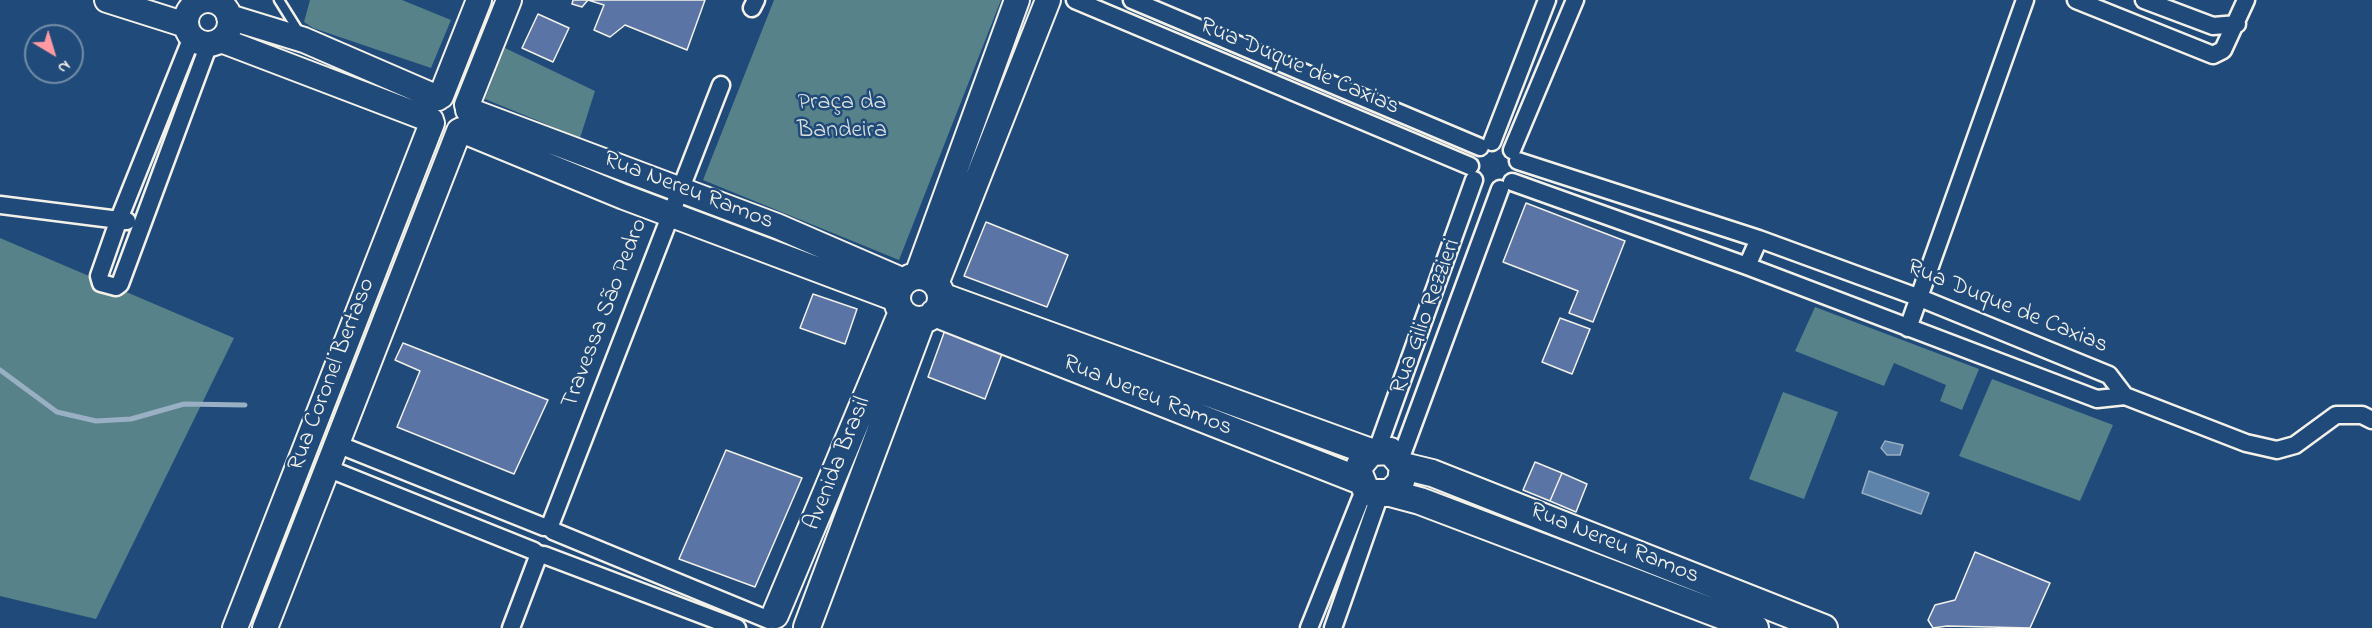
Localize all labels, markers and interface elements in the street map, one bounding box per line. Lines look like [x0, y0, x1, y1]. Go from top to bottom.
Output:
street label: Rua Duque de Caxias [1195, 13, 1403, 123]
north arrow [24, 24, 84, 84]
text: N [52, 54, 75, 79]
park label: Praça da Bandeira [797, 90, 887, 146]
street label: Rua Nereu Ramos [599, 146, 777, 238]
street label: Travessa São Pedro [557, 215, 655, 413]
street label: Rua Gilio Rezzieri [1386, 235, 1468, 399]
street label: Rua Duque de Caxias [1902, 255, 2112, 361]
street label: Rua Coronel Bertaso [283, 275, 383, 475]
street label: Rua Nereu Ramos [1058, 350, 1236, 444]
street label: Avenida Brasil [799, 393, 879, 535]
street label: Rua Nereu Ramos [1525, 498, 1703, 592]

